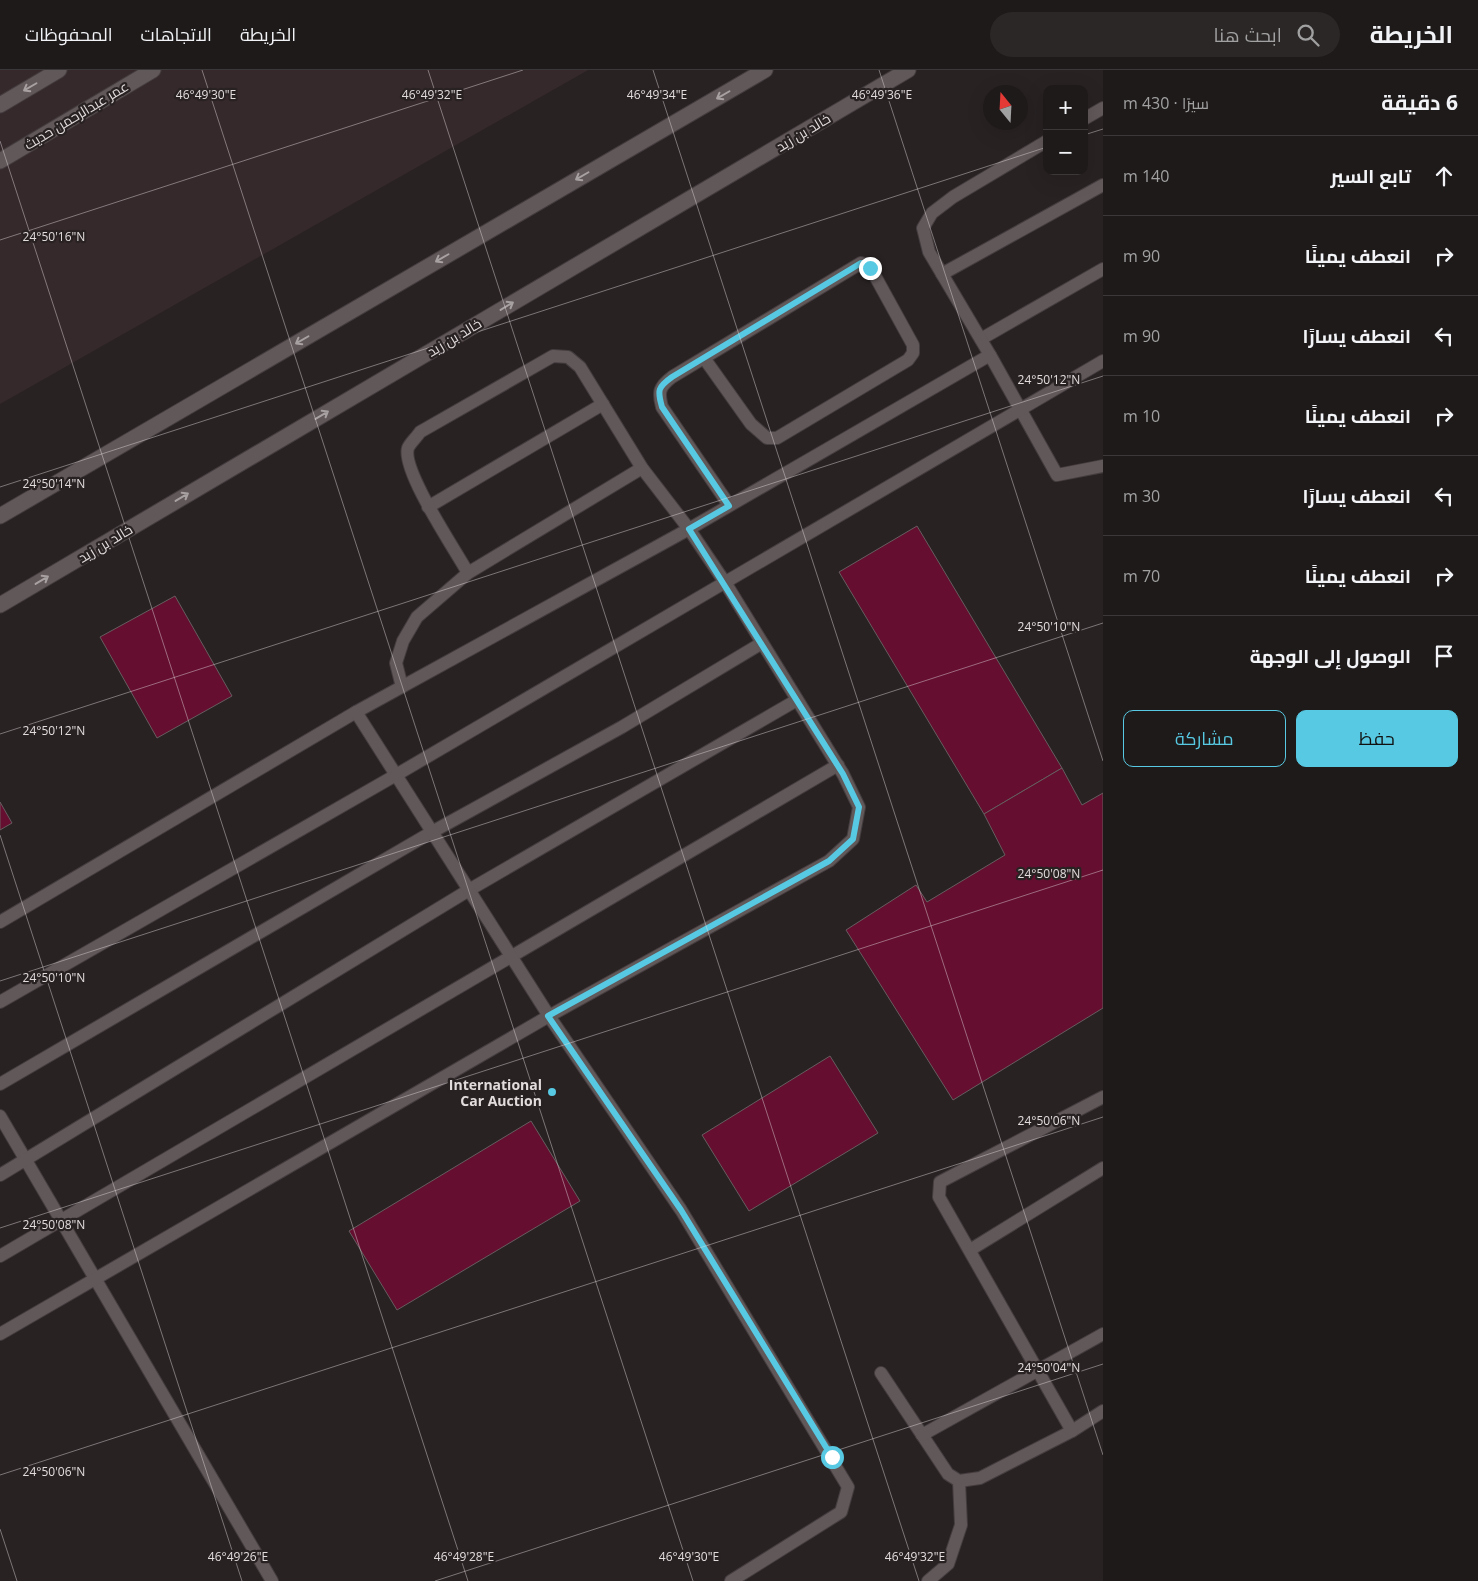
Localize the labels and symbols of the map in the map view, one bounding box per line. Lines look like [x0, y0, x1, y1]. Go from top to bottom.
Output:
street label: عمر عبدالرحمن حديث [20, 76, 132, 154]
one-way arrow [23, 83, 37, 93]
north arrow [983, 85, 1028, 130]
text: 46°49'30"E [176, 86, 236, 103]
text: 46°49'32"E [402, 86, 462, 103]
text: 46°49'34"E [627, 86, 687, 103]
text: 46°49'36"E [852, 86, 912, 103]
one-way arrow [716, 90, 730, 100]
street label: خالد بن زيد [772, 108, 834, 156]
one-way arrow [576, 172, 590, 182]
text: 24°50'16"N [23, 228, 85, 245]
one-way arrow [435, 254, 450, 264]
route end [859, 257, 882, 280]
one-way arrow [500, 300, 514, 310]
street label: خالد بن زيد [423, 313, 485, 361]
one-way arrow [295, 335, 309, 345]
text: 24°50'12"N [1018, 371, 1080, 388]
one-way arrow [314, 410, 329, 419]
text: 24°50'14"N [23, 475, 85, 492]
one-way arrow [174, 492, 189, 502]
street label: خالد بن زيد [74, 519, 136, 567]
one-way arrow [34, 575, 49, 584]
text: 24°50'10"N [1018, 618, 1080, 635]
text: 24°50'12"N [23, 722, 85, 739]
text: 24°50'08"N [1018, 865, 1080, 882]
text: 24°50'10"N [23, 969, 85, 986]
place label: International Car Auction [449, 1075, 542, 1110]
marker: International Car Auction [546, 1086, 558, 1098]
text: 24°50'06"N [1018, 1112, 1080, 1129]
text: 24°50'08"N [23, 1216, 85, 1233]
text: 24°50'04"N [1018, 1359, 1080, 1376]
route start [821, 1446, 844, 1469]
text: 24°50'06"N [23, 1463, 85, 1480]
text: 46°49'26"E [208, 1548, 268, 1565]
text: 46°49'28"E [434, 1548, 494, 1565]
text: 46°49'30"E [659, 1548, 719, 1565]
text: 46°49'32"E [885, 1548, 945, 1565]

